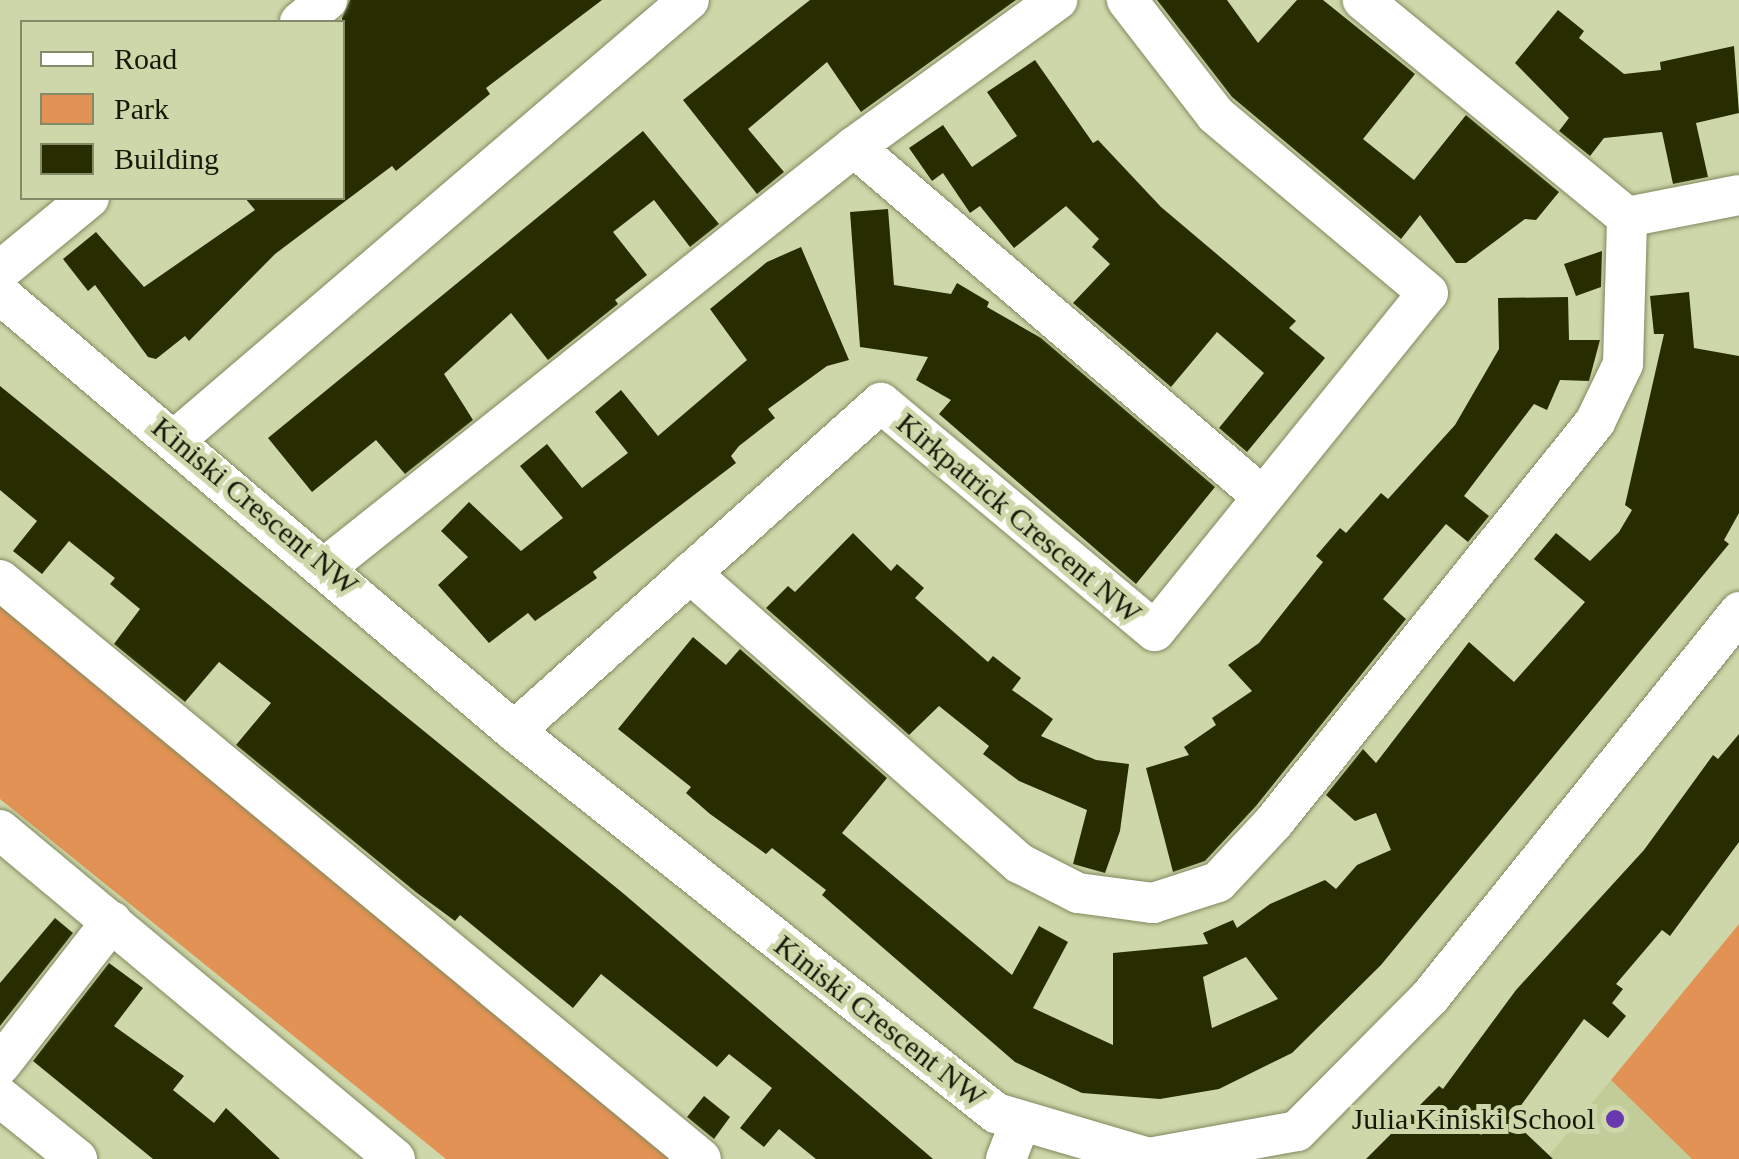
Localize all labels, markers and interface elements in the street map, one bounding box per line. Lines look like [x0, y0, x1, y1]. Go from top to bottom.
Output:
legend [20, 20, 345, 200]
text: Road [114, 42, 177, 75]
text: Park [114, 92, 169, 125]
text: Building [114, 142, 219, 175]
street label: Kirkpatrick Crescent NW [889, 405, 1149, 631]
street label: Kiniski Crescent NW [145, 409, 365, 603]
street label: Kiniski Crescent NW [767, 927, 993, 1115]
place label: Julia Kiniski School [1352, 1101, 1595, 1137]
marker: Julia Kiniski School [1604, 1108, 1626, 1130]

